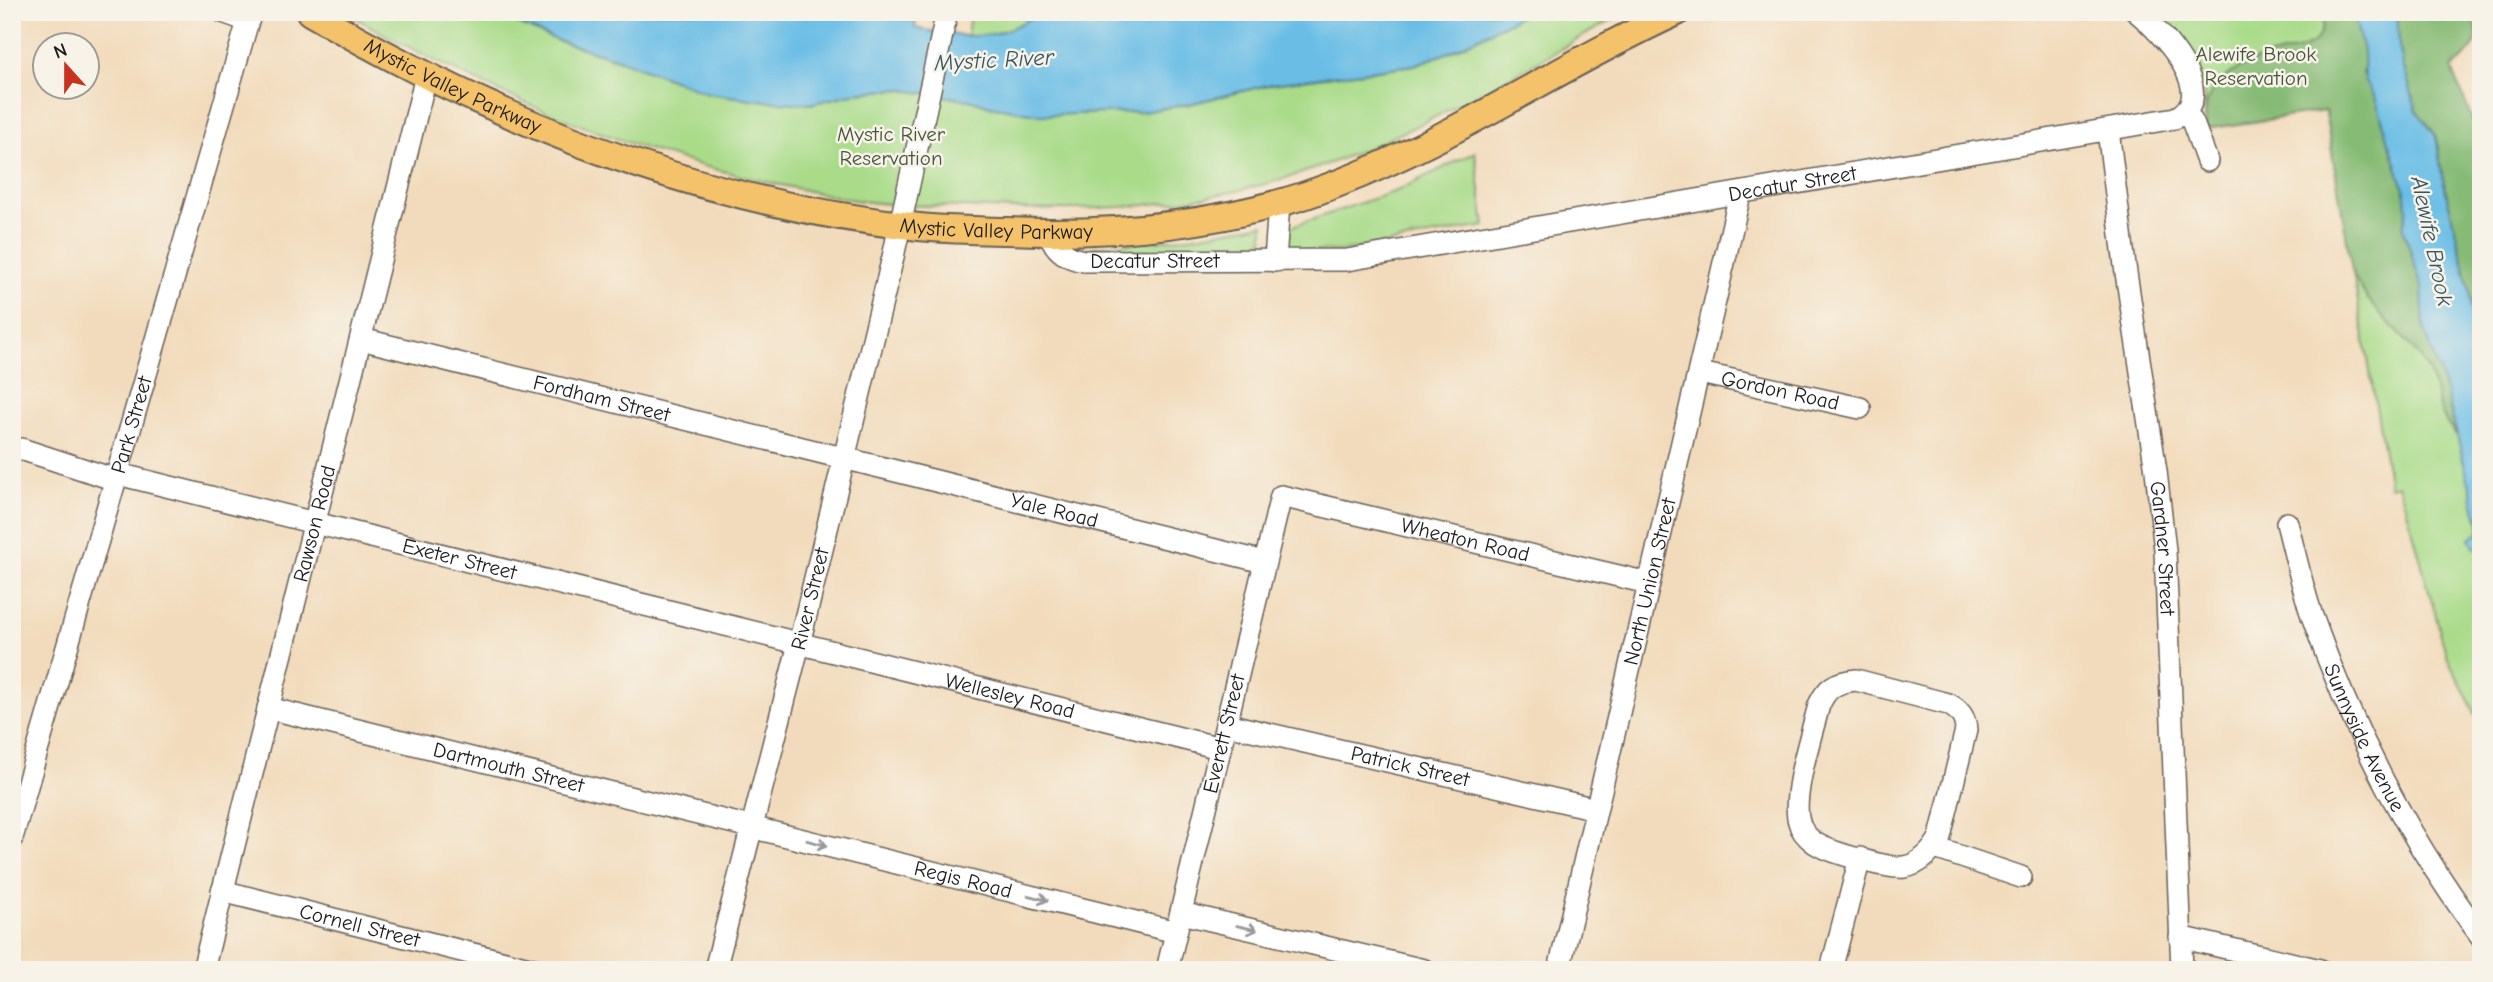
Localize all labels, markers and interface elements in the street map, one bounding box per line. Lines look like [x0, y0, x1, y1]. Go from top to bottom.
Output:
north arrow [32, 32, 102, 102]
street label: Mystic Valley Parkway [360, 33, 545, 139]
text: N [51, 39, 70, 64]
park label: Alewife Brook Reservation [2195, 42, 2317, 90]
water label: Mystic River [933, 43, 1055, 77]
park label: Mystic River Reservation [837, 122, 946, 170]
street label: Decatur Street [1727, 161, 1859, 206]
water label: Alewife Brook [2405, 173, 2459, 309]
street label: Mystic Valley Parkway [898, 213, 1094, 244]
street label: Decatur Street [1090, 248, 1221, 273]
street label: Gordon Road [1719, 366, 1841, 415]
street label: Fordham Street [531, 370, 674, 427]
street label: Park Street [106, 373, 157, 476]
street label: Rawson Road [288, 463, 340, 585]
street label: Gardner Street [2145, 480, 2180, 617]
street label: Yale Road [1008, 488, 1101, 533]
street label: North Union Street [1619, 495, 1681, 667]
street label: Wheaton Road [1399, 513, 1532, 567]
street label: Exeter Street [400, 533, 520, 585]
street label: River Street [786, 545, 834, 652]
street label: Sunnyside Avenue [2319, 660, 2410, 816]
street label: Wellesley Road [943, 668, 1077, 723]
street label: Everett Street [1198, 671, 1250, 796]
street label: Dartmouth Street [431, 737, 588, 798]
street label: Patrick Street [1349, 741, 1473, 792]
one-way arrow [805, 837, 828, 850]
street label: Regis Road [912, 856, 1015, 903]
one-way arrow [1026, 892, 1048, 905]
street label: Cornell Street [297, 899, 423, 952]
one-way arrow [1235, 922, 1258, 935]

